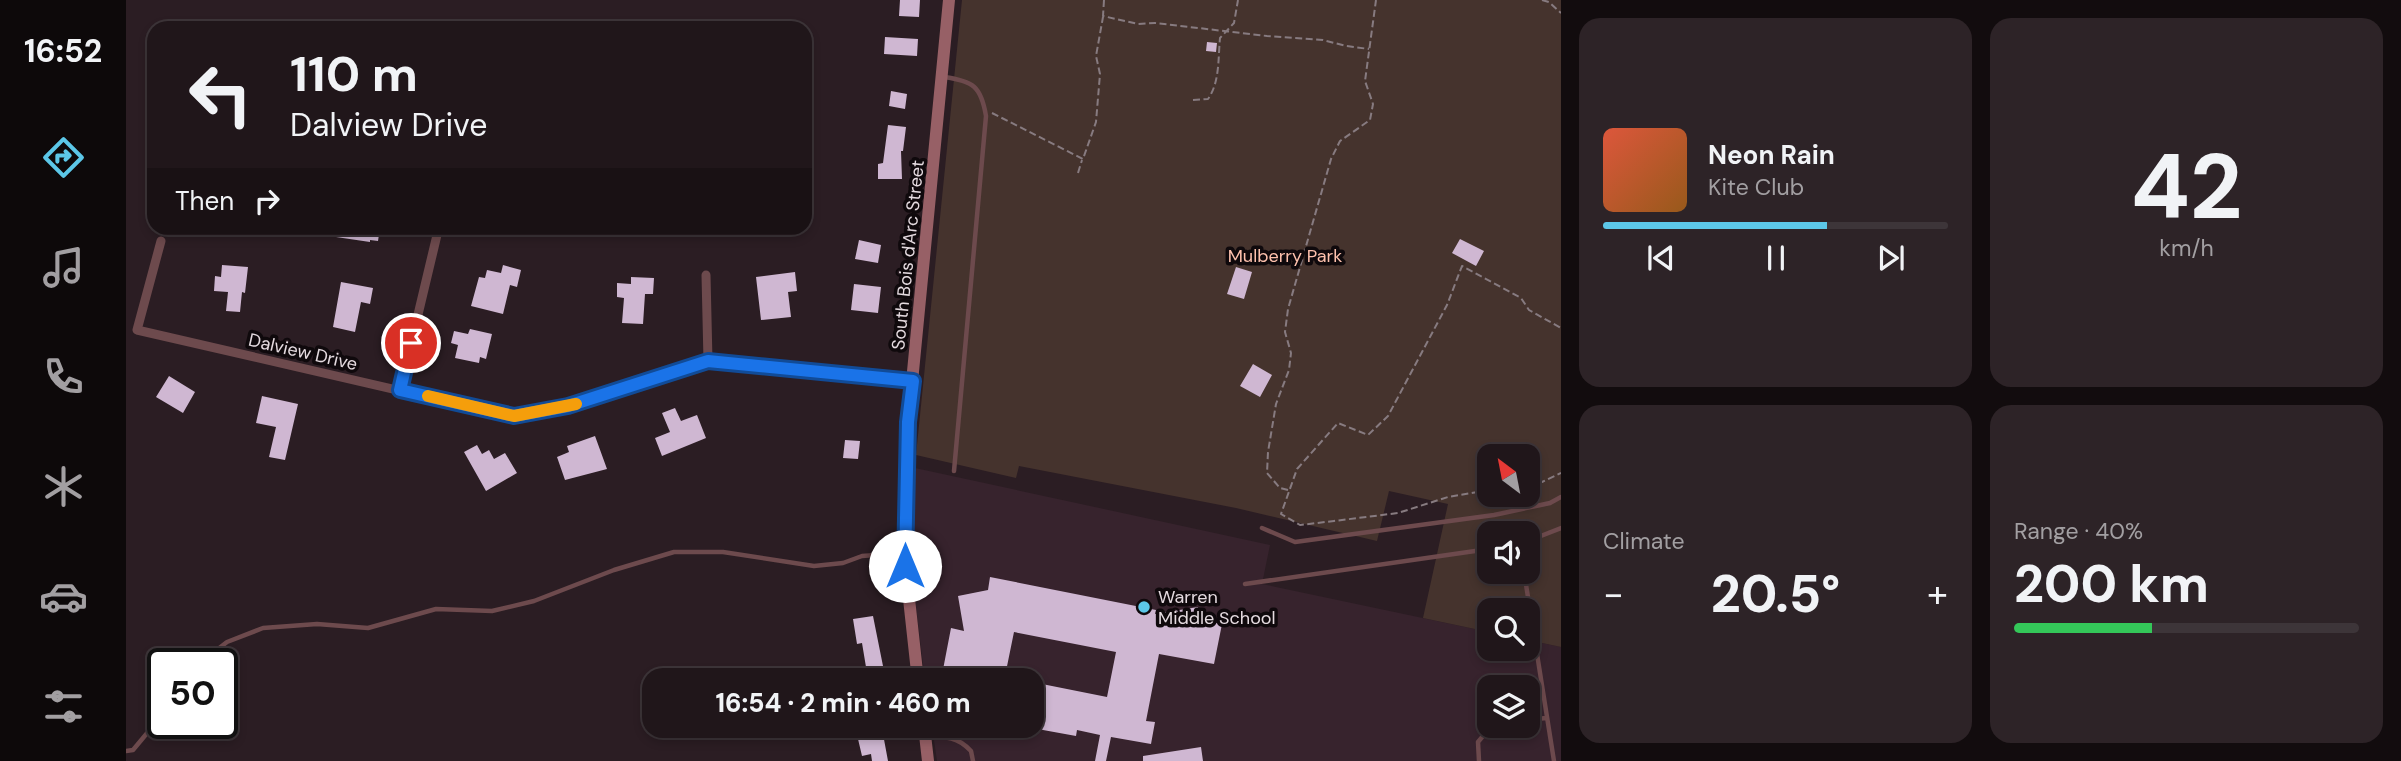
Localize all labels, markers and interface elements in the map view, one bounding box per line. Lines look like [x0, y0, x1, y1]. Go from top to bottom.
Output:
text: 16:52 [24, 30, 102, 72]
text: 110 m [290, 42, 418, 106]
icon: left [175, 49, 266, 140]
text: Dalview Drive [290, 104, 487, 146]
text: 42 [2131, 128, 2242, 246]
icon: directions [39, 133, 88, 182]
text: Neon Rain [1708, 138, 1835, 172]
street label: South Bois d'Arc Street [886, 159, 930, 351]
text: Kite Club [1708, 172, 1804, 202]
icon: right [248, 182, 286, 220]
text: Then [175, 184, 234, 218]
text: km/h [2159, 233, 2214, 263]
icon: previous [1642, 239, 1680, 277]
icon: pause [1757, 239, 1795, 277]
icon: next [1872, 239, 1910, 277]
icon: music [39, 243, 88, 292]
park label: Mulberry Park [1228, 244, 1342, 268]
pin [381, 313, 441, 373]
icon: arrive [392, 324, 430, 362]
street label: Dalview Drive [246, 328, 360, 376]
icon: phone [39, 352, 88, 401]
north arrow [1477, 444, 1540, 508]
map controls [1477, 444, 1540, 738]
icon: climate [39, 462, 88, 511]
text: Range · 40% [2014, 516, 2143, 546]
button: sound [1477, 521, 1540, 584]
text: Climate [1603, 526, 1685, 556]
position arrow [868, 529, 942, 603]
text: 200 km [2014, 550, 2209, 618]
text: 20.5° [1711, 560, 1840, 628]
text: − [1603, 569, 1624, 619]
text: + [1927, 569, 1948, 619]
icon: car [39, 572, 88, 621]
place label: Warren Middle School [1158, 585, 1276, 630]
button: search [1477, 598, 1540, 661]
marker: Warren Middle School [1136, 599, 1152, 615]
speed limit sign: 50 [147, 648, 238, 739]
button: layers [1477, 675, 1540, 738]
icon: filters [39, 682, 88, 731]
text: 16:54 · 2 min · 460 m [715, 686, 971, 720]

